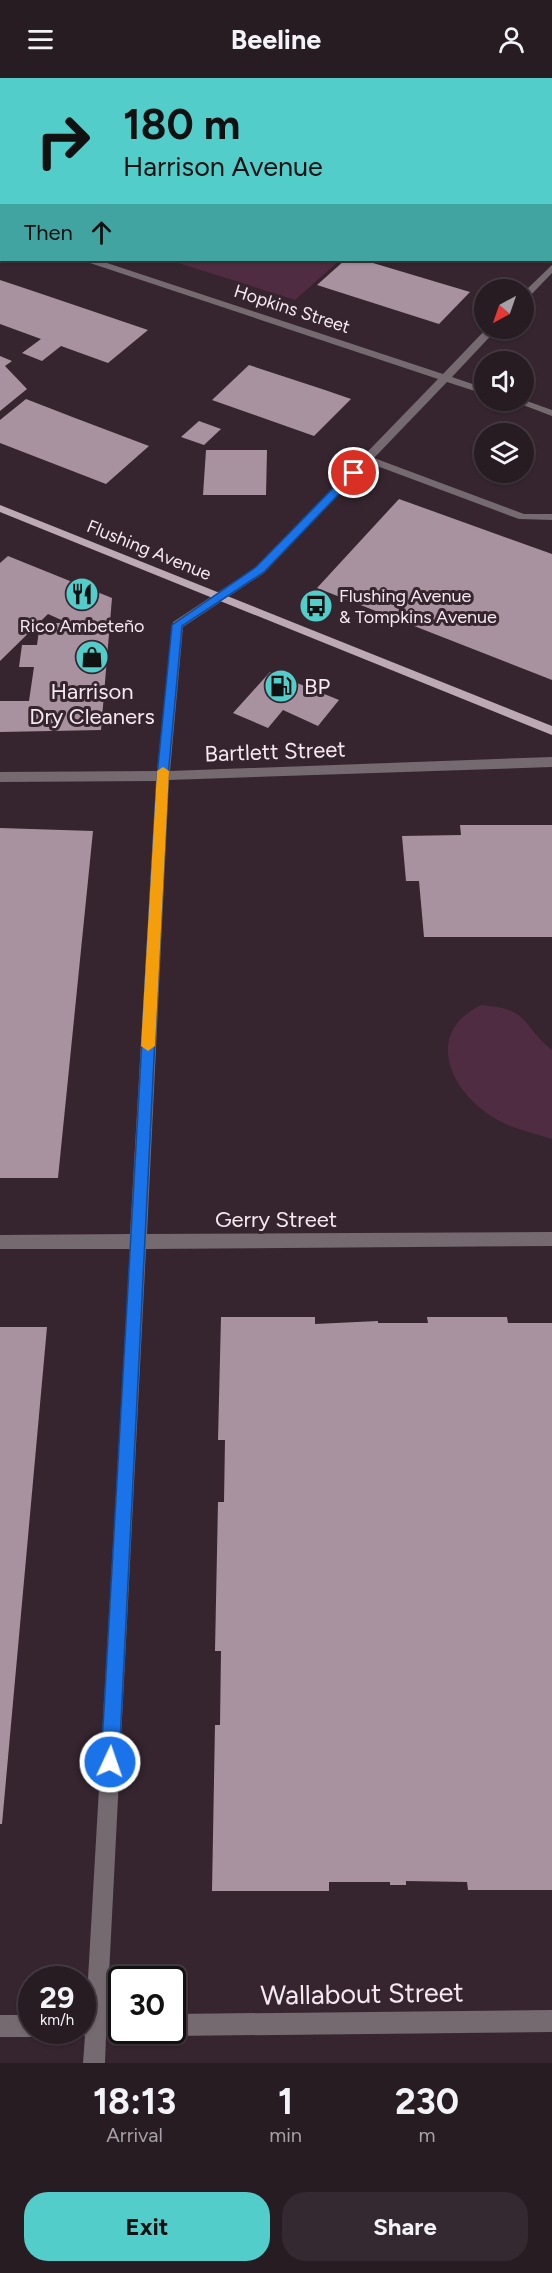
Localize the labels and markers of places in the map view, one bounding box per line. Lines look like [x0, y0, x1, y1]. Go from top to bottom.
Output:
pin [328, 447, 379, 498]
restaurant icon: Rico Ambeteño [64, 576, 100, 612]
place label: Flushing Avenue & Tompkins Avenue [339, 585, 497, 628]
bus stop icon: Flushing Avenue & Tompkins Avenue [298, 588, 334, 624]
place label: Rico Ambeteño [19, 615, 145, 637]
shop icon: Harrison Dry Cleaners [74, 639, 110, 675]
fuel station icon: BP [263, 668, 299, 704]
place label: BP [304, 673, 330, 700]
place label: Harrison Dry Cleaners [29, 678, 155, 730]

